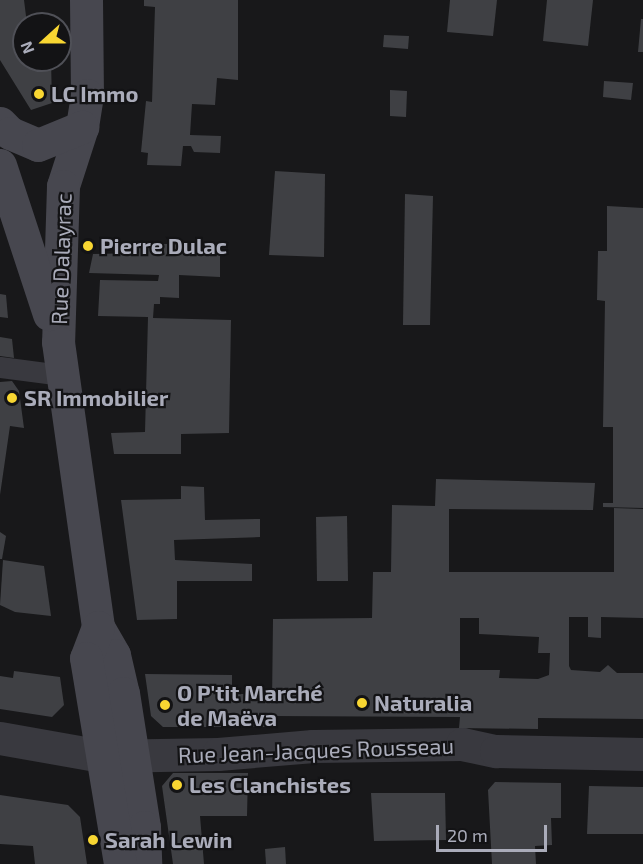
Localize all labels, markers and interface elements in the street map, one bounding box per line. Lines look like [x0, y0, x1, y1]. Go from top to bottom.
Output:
north arrow [12, 12, 72, 72]
text: N [16, 39, 38, 57]
place label: LC Immo [51, 81, 138, 107]
marker: LC Immo [32, 87, 46, 101]
street label: Rue Dalayrac [46, 193, 76, 325]
place label: Pierre Dulac [100, 233, 227, 259]
marker: Pierre Dulac [81, 239, 95, 253]
place label: SR Immobilier [24, 385, 168, 411]
marker: SR Immobilier [5, 391, 19, 405]
place label: O P'tit Marché de Maëva [177, 679, 323, 730]
place label: Naturalia [374, 690, 472, 716]
marker: Naturalia [355, 696, 369, 710]
marker: O P'tit Marché de Maëva [158, 698, 172, 712]
street label: Rue Jean-Jacques Rousseau [177, 732, 455, 768]
place label: Les Clanchistes [189, 772, 351, 798]
marker: Les Clanchistes [170, 778, 184, 792]
scale bar [439, 813, 550, 851]
text: 20 m [447, 824, 488, 846]
place label: Sarah Lewin [105, 827, 232, 853]
marker: Sarah Lewin [86, 833, 100, 847]

